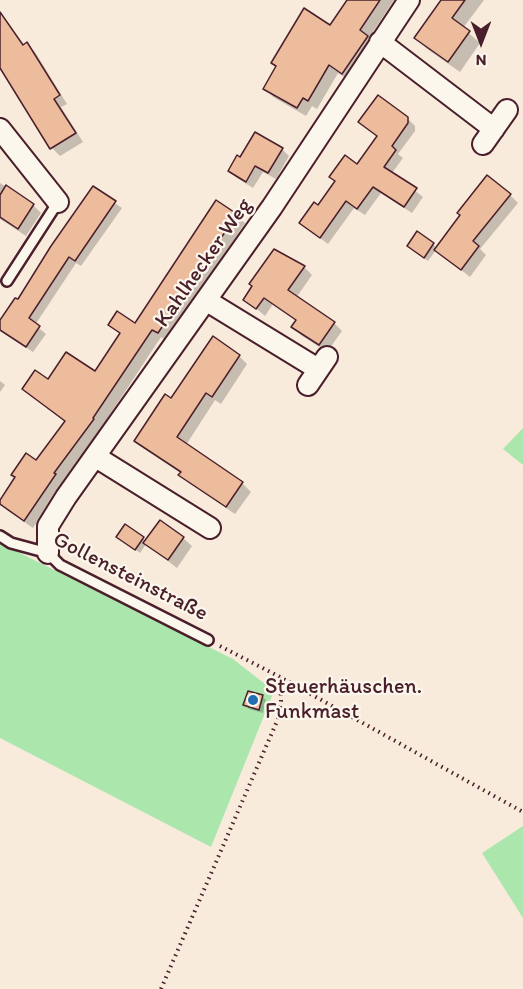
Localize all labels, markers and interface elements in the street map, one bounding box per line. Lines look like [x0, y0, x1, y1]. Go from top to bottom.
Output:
north arrow [451, 12, 511, 72]
text: N [476, 51, 486, 70]
street label: Kahlhecker Weg [150, 193, 258, 333]
street label: Gollensteinstraße [48, 527, 212, 627]
place label: Steuerhäuschen. Funkmast [265, 674, 422, 726]
marker: Steuerhäuschen. Funkmast [246, 693, 260, 707]

